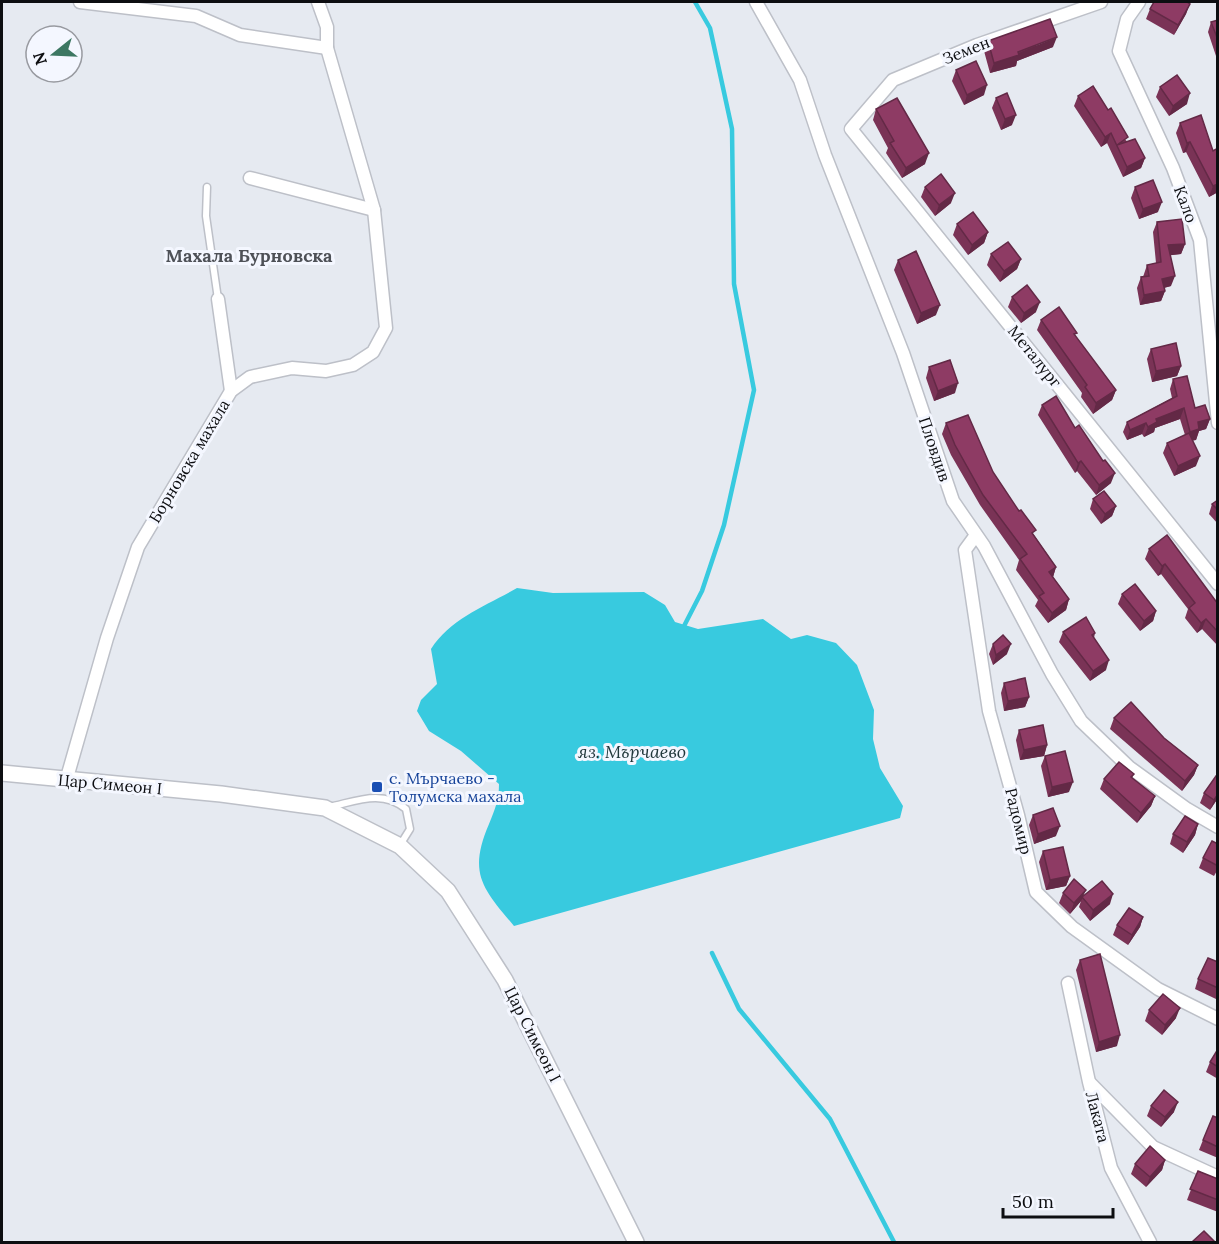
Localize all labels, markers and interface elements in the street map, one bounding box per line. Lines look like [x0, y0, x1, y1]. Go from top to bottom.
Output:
north arrow [24, 24, 84, 84]
street label: Земен [940, 32, 992, 68]
text: N [28, 50, 51, 68]
street label: Кало [1170, 183, 1202, 225]
district label: Махала Бурновска [165, 244, 333, 267]
street label: Металург [1004, 321, 1066, 391]
street label: Борновска махала [144, 396, 234, 526]
street label: Пловдив [915, 414, 955, 484]
water label: яз. Мърчаево [578, 740, 686, 763]
place label: с. Мърчаево - Толумска махала [389, 768, 522, 806]
street label: Цар Симеон I [57, 769, 163, 799]
marker: с. Мърчаево - Толумска махала [370, 780, 384, 794]
street label: Радомир [1001, 786, 1037, 856]
street label: Цар Симеон I [500, 983, 566, 1085]
street label: Лаката [1082, 1089, 1114, 1145]
scale bar [1003, 1181, 1112, 1219]
text: 50 m [1012, 1190, 1054, 1213]

